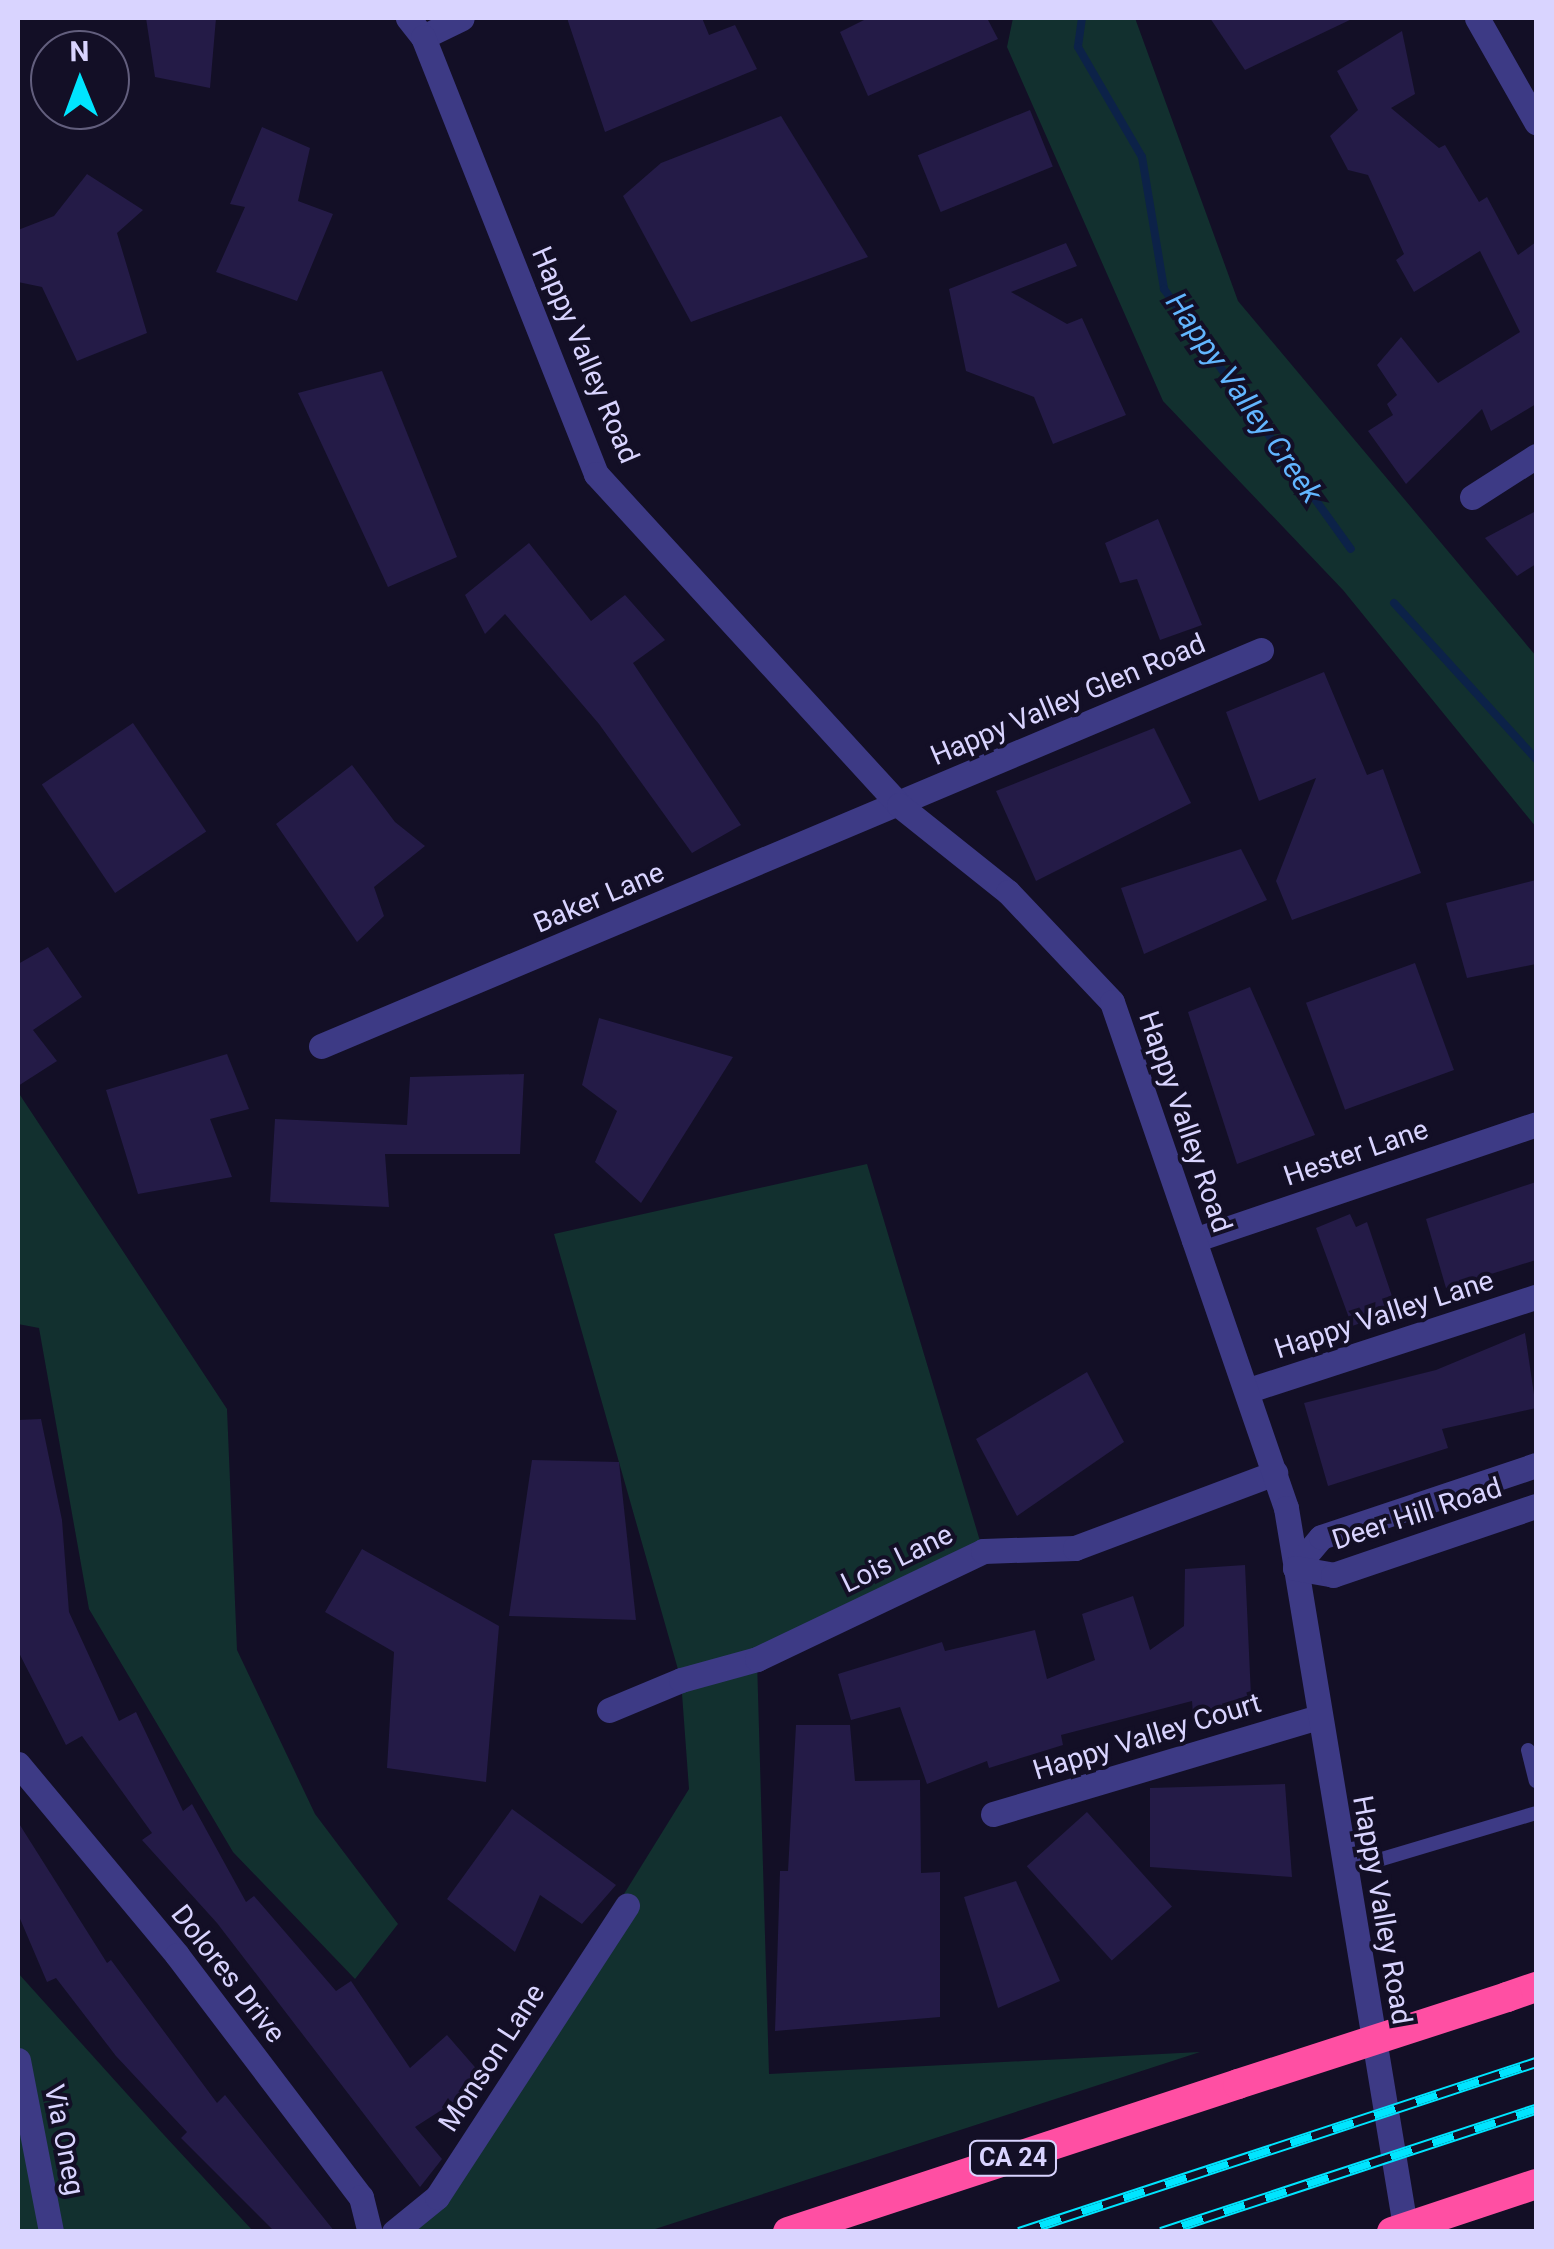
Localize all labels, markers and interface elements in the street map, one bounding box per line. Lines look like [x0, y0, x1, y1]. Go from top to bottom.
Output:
north arrow [30, 30, 130, 130]
text: N [69, 35, 90, 68]
street label: Happy Valley Road [524, 242, 646, 468]
water label: Happy Valley Creek [1158, 286, 1330, 510]
street label: Happy Valley Glen Road [926, 627, 1210, 773]
street label: Baker Lane [529, 855, 669, 941]
street label: Happy Valley Road [1131, 1007, 1239, 1237]
street label: Hester Lane [1279, 1113, 1433, 1193]
street label: Happy Valley Lane [1270, 1264, 1498, 1366]
street label: Deer Hill Road [1328, 1471, 1506, 1557]
street label: Lois Lane [836, 1518, 958, 1600]
street label: Happy Valley Court [1029, 1686, 1265, 1788]
street label: Happy Valley Road [1345, 1793, 1419, 2027]
street label: Dolores Drive [164, 1898, 292, 2050]
street label: Monson Lane [432, 1978, 552, 2138]
street label: Via Oneg [37, 2082, 91, 2198]
road number: CA 24 [968, 2138, 1058, 2178]

